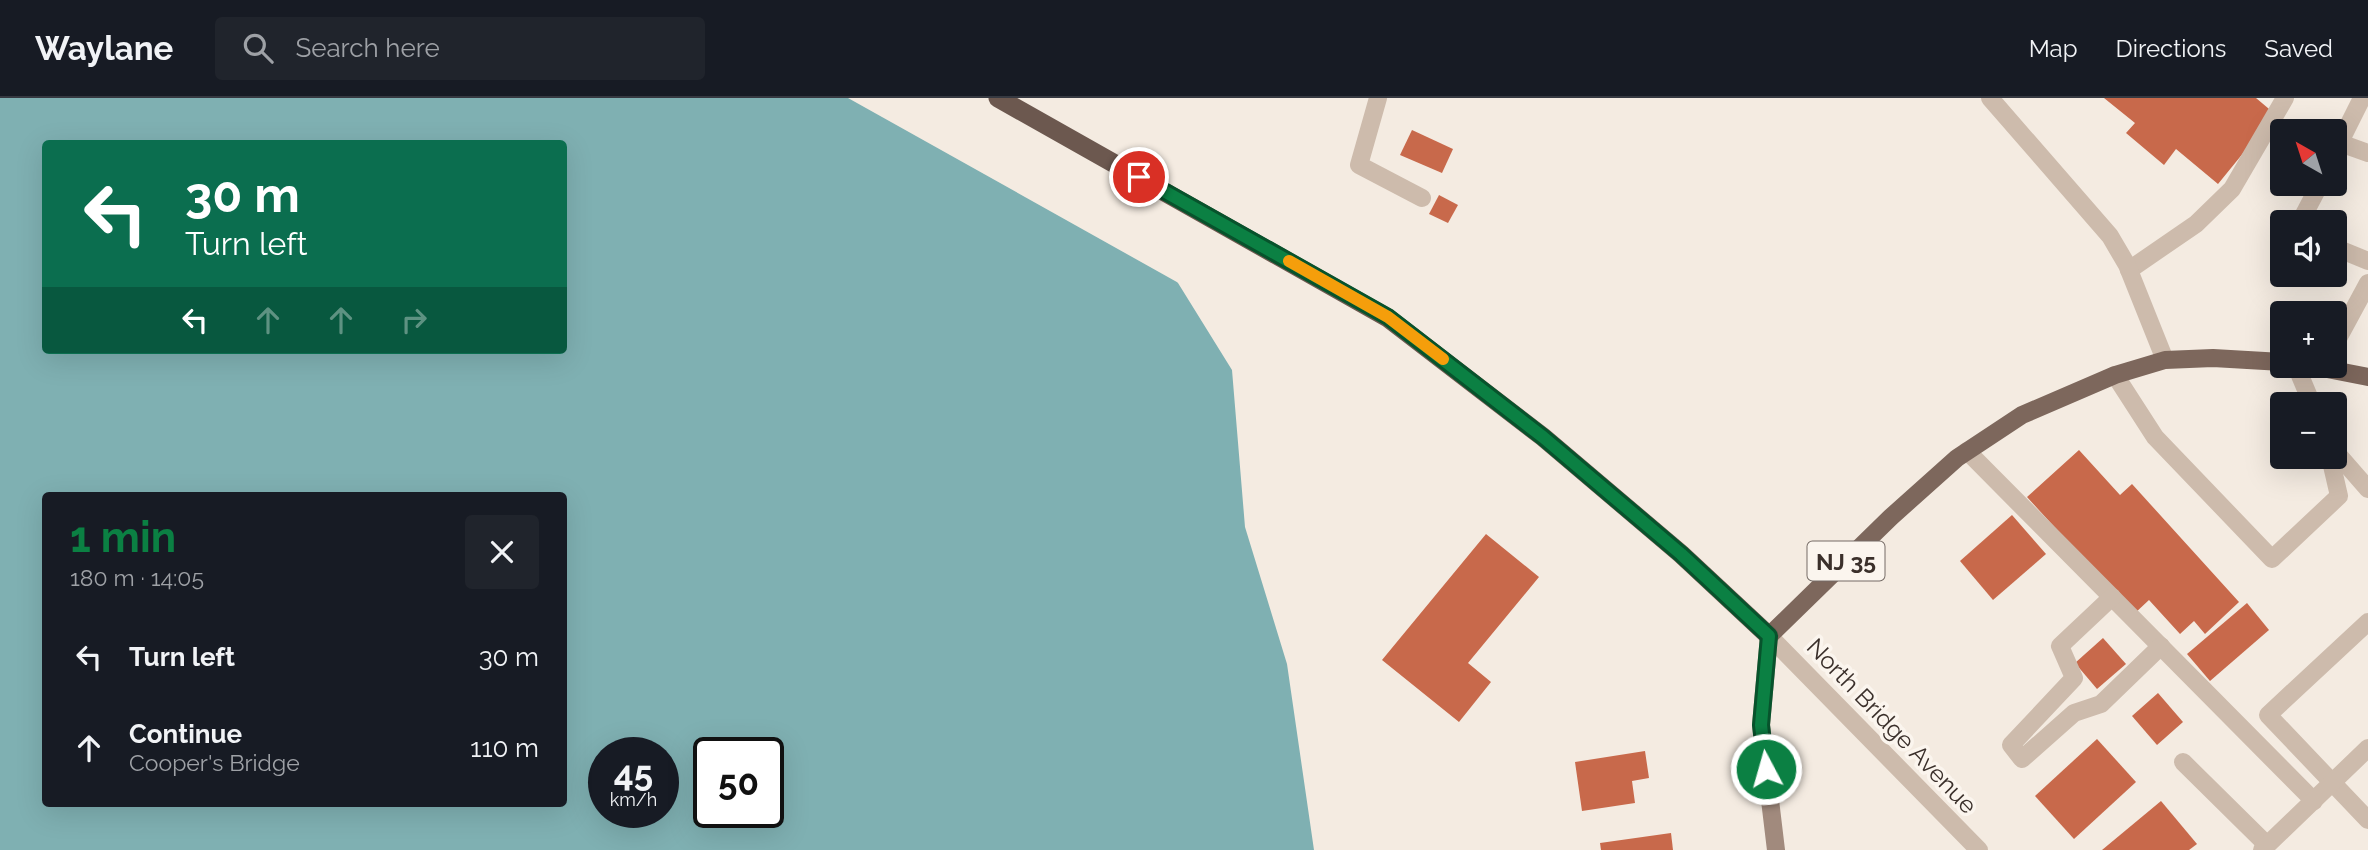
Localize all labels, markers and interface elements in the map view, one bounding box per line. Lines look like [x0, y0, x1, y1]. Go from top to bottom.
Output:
search box [215, 17, 705, 80]
text: Waylane [35, 29, 173, 68]
icon: search [239, 29, 277, 67]
text: Search here [295, 33, 440, 63]
text: Map [2029, 34, 2078, 63]
text: Directions [2116, 34, 2226, 63]
text: Saved [2264, 34, 2333, 63]
north arrow [2270, 119, 2347, 196]
map controls [2270, 119, 2347, 469]
pin [1109, 147, 1169, 207]
icon: arrive [1120, 158, 1158, 196]
text: 30 m [185, 166, 300, 223]
icon: left [70, 168, 161, 259]
button: sound [2270, 210, 2347, 287]
text: Turn left [185, 225, 307, 262]
icon: left [176, 301, 214, 339]
icon: ahead [249, 301, 287, 339]
icon: ahead [322, 301, 360, 339]
icon: right [395, 301, 433, 339]
button: + [2270, 301, 2347, 378]
button: − [2270, 392, 2347, 469]
text: 1 min [70, 513, 176, 562]
button: close [465, 515, 539, 589]
road number: NJ 35 [1808, 542, 1884, 580]
text: 180 m · 14:05 [70, 564, 204, 591]
street label: North Bridge Avenue [1801, 632, 1983, 820]
icon: left [70, 638, 108, 676]
text: Turn left [129, 642, 235, 672]
text: 30 m [479, 642, 539, 672]
text: Continue [129, 719, 242, 749]
icon: ahead [70, 729, 108, 767]
position arrow [1729, 732, 1803, 806]
text: 110 m [470, 733, 539, 763]
speed limit sign: 50 [693, 737, 784, 828]
text: Cooper's Bridge [129, 749, 300, 776]
text: 45 [614, 753, 653, 794]
text: km/h [610, 789, 657, 810]

